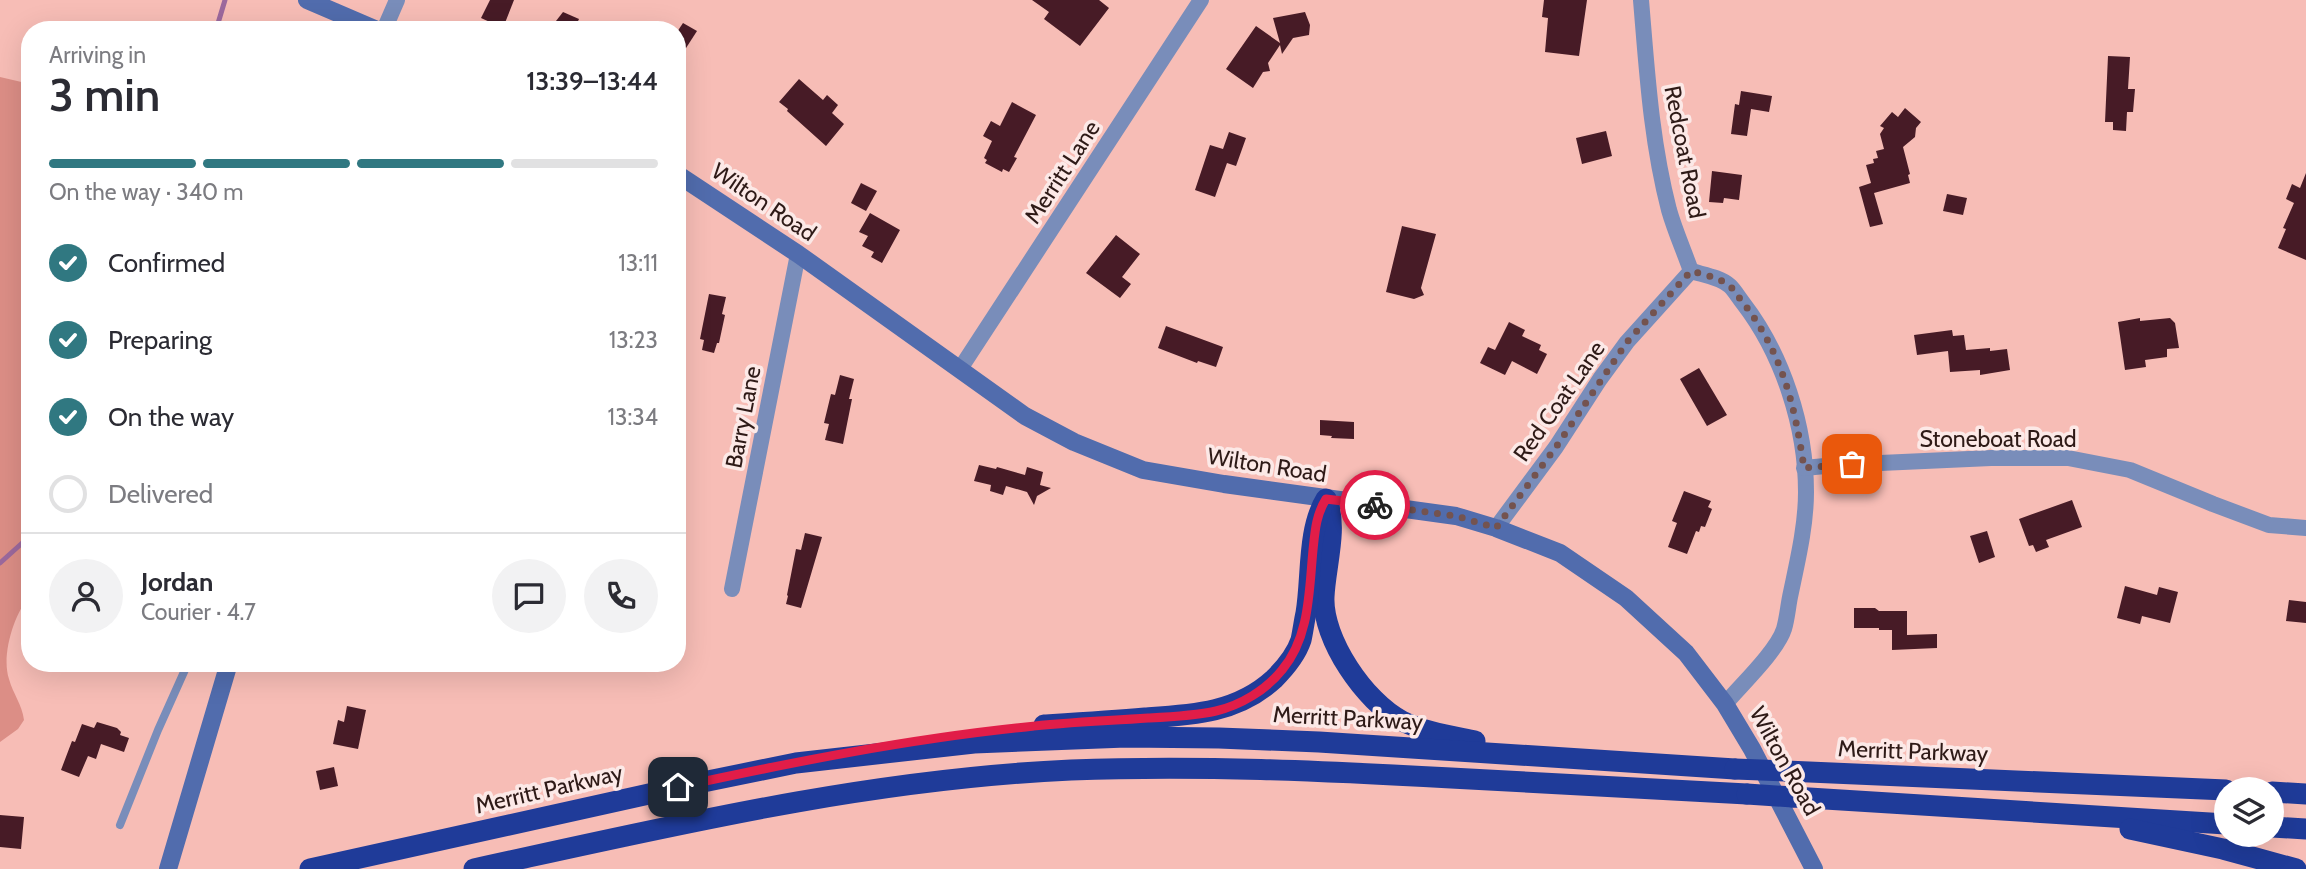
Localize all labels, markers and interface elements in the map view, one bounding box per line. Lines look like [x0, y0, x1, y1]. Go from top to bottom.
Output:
text: Arriving in [49, 41, 146, 69]
text: 13:39–13:44 [526, 65, 658, 97]
text: 3 min [49, 67, 160, 123]
street label: Redcoat Road [1658, 83, 1712, 221]
street label: Merritt Lane [1018, 115, 1106, 229]
street label: Wilton Road [706, 157, 822, 247]
text: On the way · 340 m [49, 178, 244, 206]
icon: check [49, 244, 87, 282]
text: Confirmed [108, 247, 225, 279]
text: 13:11 [618, 249, 658, 277]
icon: check [49, 321, 87, 359]
text: Preparing [108, 324, 212, 356]
text: 13:23 [609, 326, 658, 354]
street label: Red Coat Lane [1507, 335, 1611, 467]
street label: Barry Lane [719, 363, 767, 470]
icon: check [49, 398, 87, 436]
text: On the way [108, 401, 234, 433]
text: 13:34 [608, 403, 658, 431]
street label: Stoneboat Road [1919, 425, 2077, 453]
pin [1822, 434, 1882, 494]
street label: Wilton Road [1206, 442, 1328, 488]
icon: bag [1833, 445, 1871, 483]
courier [1340, 470, 1410, 540]
text: Delivered [108, 478, 213, 510]
icon: bike [1356, 486, 1394, 524]
button: person [49, 559, 123, 633]
button: chat [492, 559, 566, 633]
button: phone [584, 559, 658, 633]
text: Jordan [141, 566, 213, 598]
text: Courier · 4.7 [141, 598, 256, 626]
street label: Merritt Parkway [1272, 700, 1424, 736]
street label: Wilton Road [1744, 702, 1826, 820]
street label: Merritt Parkway [1837, 734, 1989, 768]
pin [648, 757, 708, 817]
street label: Merritt Parkway [473, 758, 626, 820]
icon: home [659, 768, 697, 806]
map controls [2214, 777, 2284, 847]
button: layers [2214, 777, 2284, 847]

